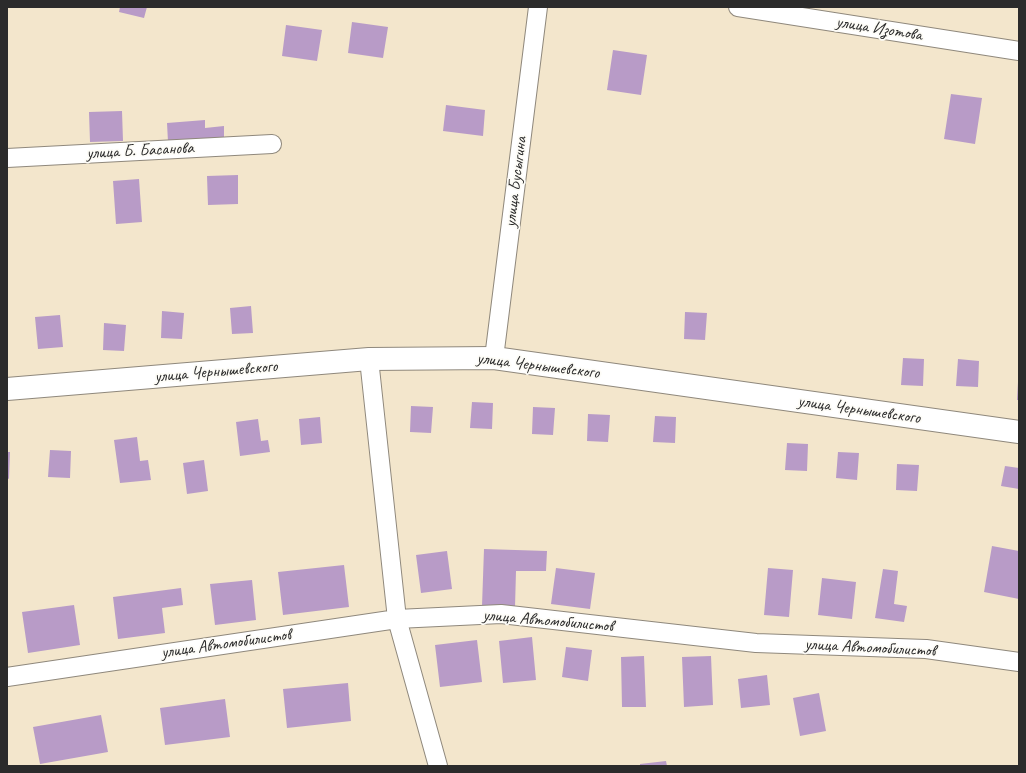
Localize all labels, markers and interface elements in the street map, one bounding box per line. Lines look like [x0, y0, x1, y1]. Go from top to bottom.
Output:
street label: улица Изотова [835, 12, 923, 46]
street label: улица Бусыгина [500, 136, 532, 228]
street label: улица Б. Басанова [86, 138, 194, 164]
street label: улица Чернышевского [476, 348, 600, 384]
street label: улица Чернышевского [154, 356, 278, 388]
street label: улица Чернышевского [797, 391, 921, 429]
street label: улица Автомобилистов [482, 605, 614, 637]
street label: улица Автомобилистов [160, 625, 292, 663]
street label: улица Автомобилистов [804, 634, 936, 662]

